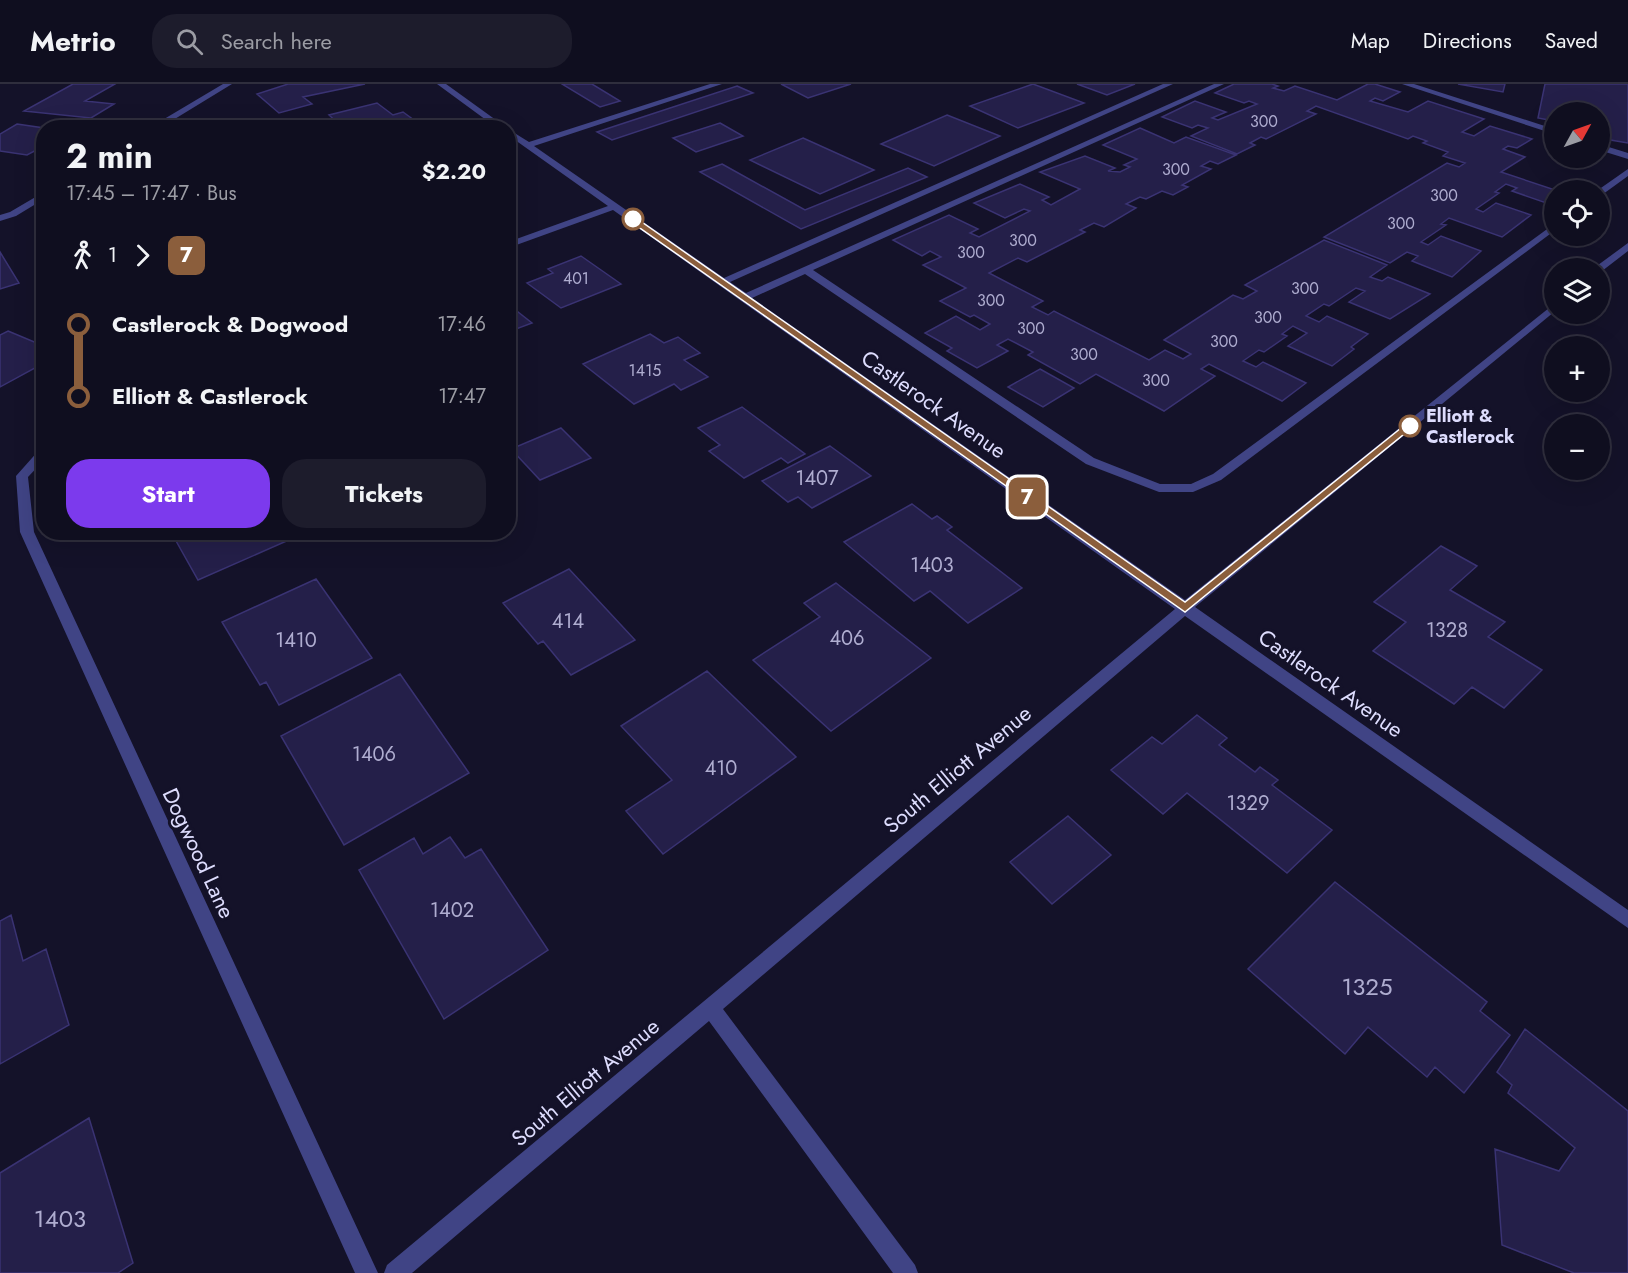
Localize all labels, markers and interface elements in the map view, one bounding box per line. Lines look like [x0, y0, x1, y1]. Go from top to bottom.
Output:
search box [152, 14, 572, 68]
text: Metrio [30, 21, 116, 62]
icon: search [173, 25, 206, 58]
text: Search here [221, 25, 332, 57]
text: Map [1351, 26, 1390, 56]
text: Directions [1423, 26, 1512, 56]
text: Saved [1545, 26, 1598, 56]
north arrow [1544, 102, 1610, 168]
map controls [1544, 102, 1610, 480]
house number: 300 [1250, 110, 1278, 133]
text: 2 min [66, 133, 153, 180]
text: $2.20 [422, 155, 486, 187]
house number: 300 [1162, 158, 1190, 181]
text: 17:45 – 17:47 · Bus [66, 179, 237, 208]
button: locate [1544, 180, 1610, 246]
house number: 300 [1430, 184, 1458, 207]
unlabelled marker [622, 208, 644, 230]
house number: 300 [1387, 212, 1415, 235]
house number: 300 [1009, 229, 1037, 252]
icon: walk [66, 239, 99, 272]
icon: forward [126, 239, 159, 272]
text: 7 [180, 240, 193, 270]
text: 1 [108, 241, 117, 270]
house number: 300 [957, 241, 985, 264]
button: layers [1544, 258, 1610, 324]
house number: 401 [563, 267, 589, 290]
house number: 300 [1291, 277, 1319, 300]
house number: 300 [977, 289, 1005, 312]
house number: 300 [1254, 306, 1282, 329]
text: Castlerock & Dogwood [112, 308, 348, 340]
text: 17:46 [437, 310, 486, 339]
house number: 300 [1017, 317, 1045, 340]
house number: 300 [1210, 330, 1238, 353]
button: + [1544, 336, 1610, 402]
street label: Castlerock Avenue [855, 342, 1013, 466]
house number: 300 [1070, 343, 1098, 366]
house number: 1415 [629, 359, 661, 382]
house number: 300 [1142, 369, 1170, 392]
text: Elliott & Castlerock [112, 380, 308, 412]
text: 17:47 [438, 382, 486, 411]
place label: Elliott & Castlerock [1426, 403, 1515, 450]
button: − [1544, 414, 1610, 480]
marker: Elliott & Castlerock [1399, 415, 1421, 437]
button: Start [66, 459, 270, 528]
button: Tickets [282, 459, 486, 528]
house number: 1407 [795, 464, 839, 493]
line badge: 7 [1008, 478, 1046, 516]
text: 7 [1021, 482, 1033, 512]
house number: 1403 [910, 551, 954, 580]
house number: 414 [552, 607, 584, 636]
house number: 1328 [1426, 616, 1468, 645]
street label: Castlerock Avenue [1252, 621, 1410, 745]
house number: 406 [829, 624, 865, 653]
house number: 1410 [275, 626, 317, 655]
street label: South Elliott Avenue [876, 697, 1038, 841]
house number: 1406 [352, 740, 396, 769]
house number: 410 [705, 754, 737, 783]
street label: Dogwood Lane [155, 782, 243, 924]
house number: 1329 [1227, 789, 1269, 818]
house number: 1402 [430, 896, 474, 925]
house number: 1325 [1341, 969, 1393, 1004]
street label: South Elliott Avenue [504, 1010, 666, 1154]
house number: 1403 [34, 1201, 86, 1236]

